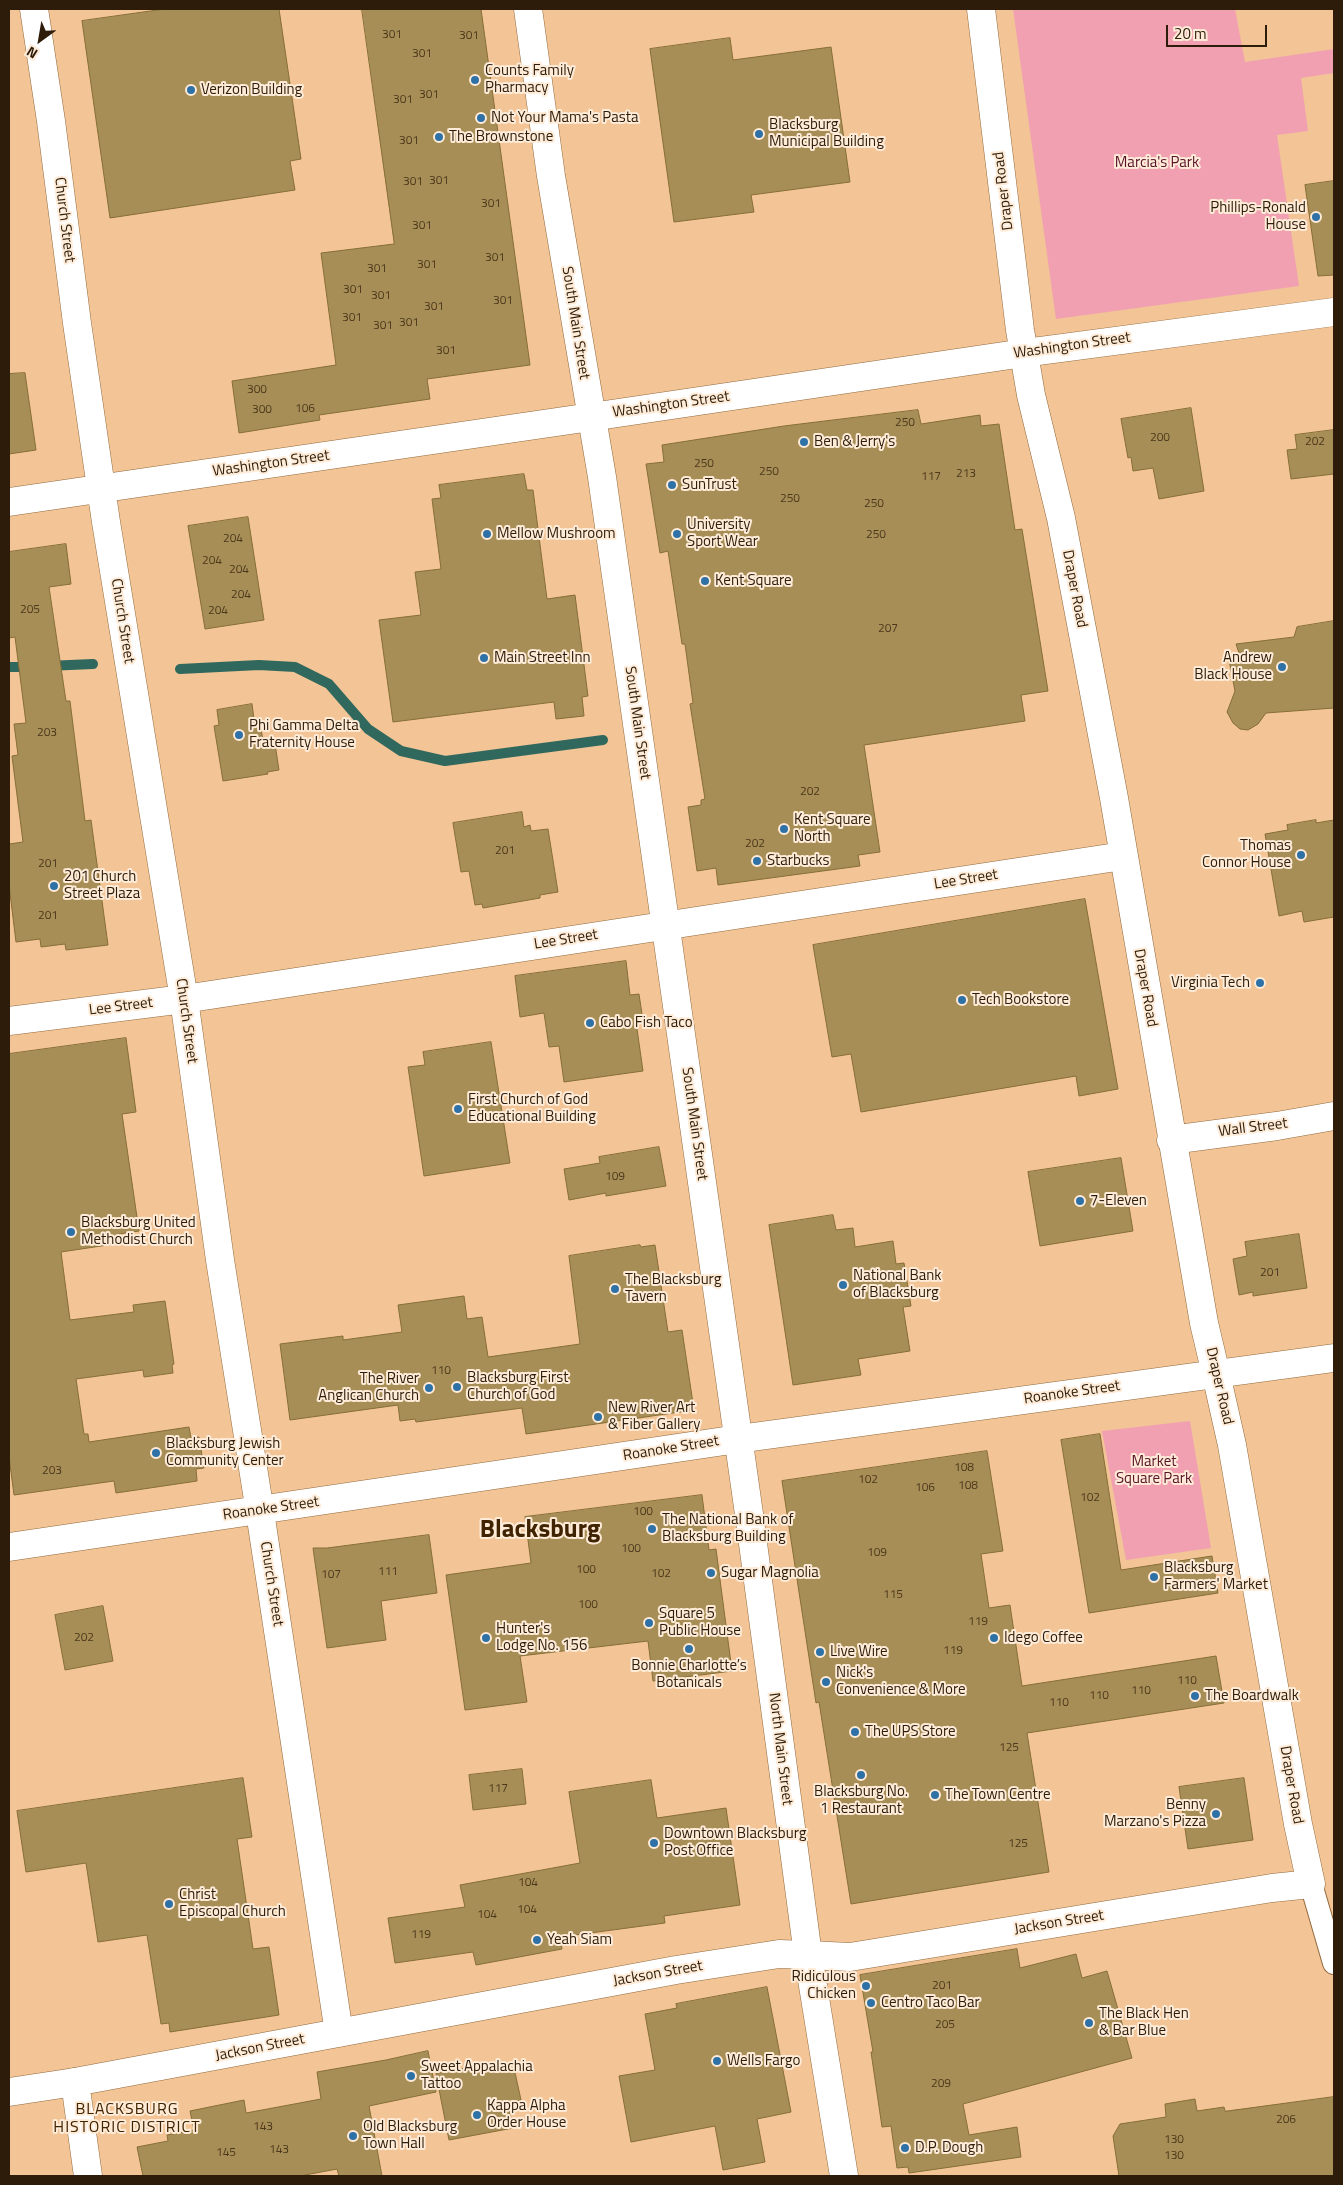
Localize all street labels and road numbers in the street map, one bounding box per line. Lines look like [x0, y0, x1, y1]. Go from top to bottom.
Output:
street label: Draper Road [990, 151, 1018, 231]
street label: Church Street [50, 176, 78, 264]
street label: South Main Street [557, 265, 593, 381]
street label: Washington Street [1012, 329, 1132, 363]
street label: Washington Street [611, 388, 731, 422]
street label: Washington Street [211, 447, 331, 481]
street label: Draper Road [1058, 549, 1090, 629]
street label: Church Street [106, 577, 138, 665]
street label: South Main Street [620, 665, 654, 781]
street label: Lee Street [933, 866, 999, 894]
street label: Lee Street [533, 926, 599, 954]
street label: Draper Road [1129, 948, 1161, 1028]
street label: Church Street [171, 977, 201, 1065]
street label: Lee Street [88, 994, 154, 1020]
street label: South Main Street [677, 1066, 711, 1182]
street label: Wall Street [1217, 1115, 1289, 1141]
street label: Draper Road [1201, 1346, 1237, 1426]
street label: Roanoke Street [1023, 1377, 1121, 1409]
street label: Roanoke Street [622, 1433, 720, 1465]
street label: Roanoke Street [222, 1493, 320, 1525]
street label: Church Street [255, 1540, 287, 1628]
street label: North Main Street [764, 1692, 796, 1806]
street label: Draper Road [1275, 1745, 1307, 1825]
street label: Jackson Street [1013, 1907, 1105, 1939]
street label: Jackson Street [612, 1957, 704, 1991]
street label: Jackson Street [214, 2031, 306, 2065]

